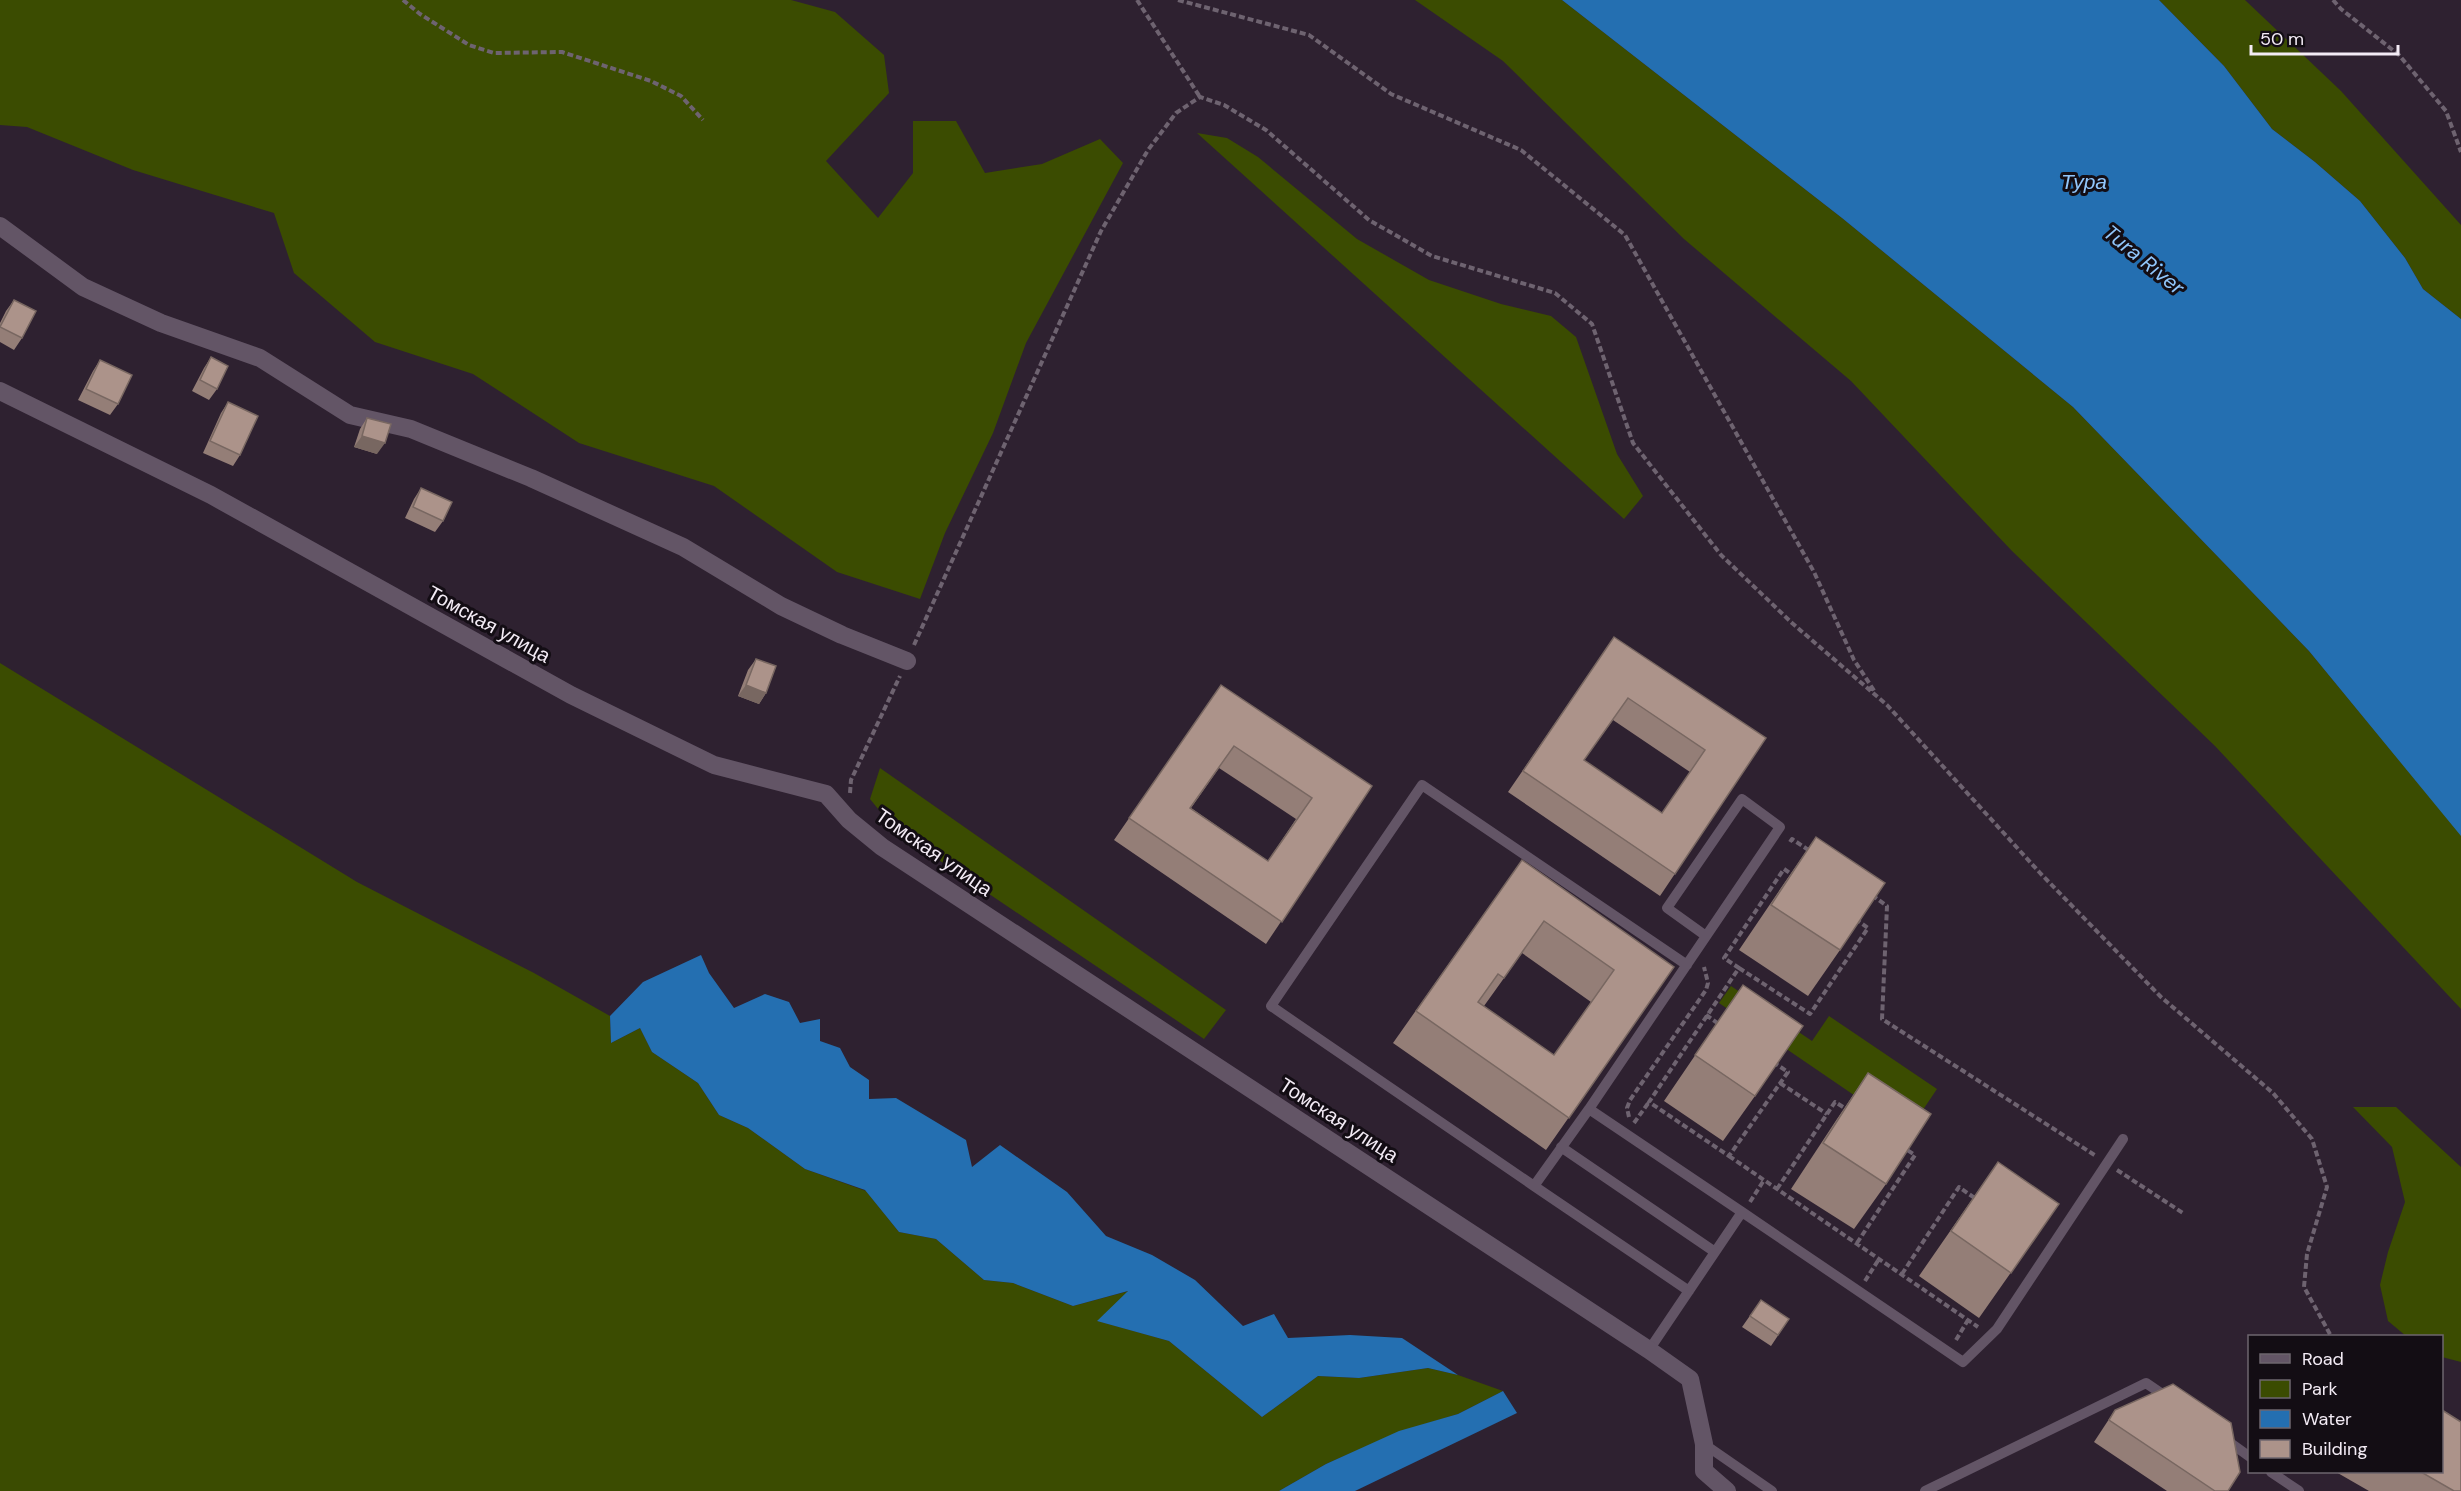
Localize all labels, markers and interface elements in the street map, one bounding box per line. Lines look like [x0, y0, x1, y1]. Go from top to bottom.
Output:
scale bar [2251, 18, 2398, 56]
text: 50 m [2260, 27, 2304, 51]
water label: Тура [2061, 168, 2107, 196]
water label: Tura River [2098, 219, 2191, 302]
street label: Томская улица [423, 579, 556, 669]
street label: Томская улица [870, 802, 998, 902]
street label: Томская улица [1274, 1072, 1404, 1169]
legend [2248, 1335, 2443, 1473]
text: Road [2302, 1347, 2344, 1371]
text: Park [2302, 1377, 2338, 1401]
text: Water [2302, 1407, 2352, 1431]
text: Building [2302, 1437, 2367, 1461]

